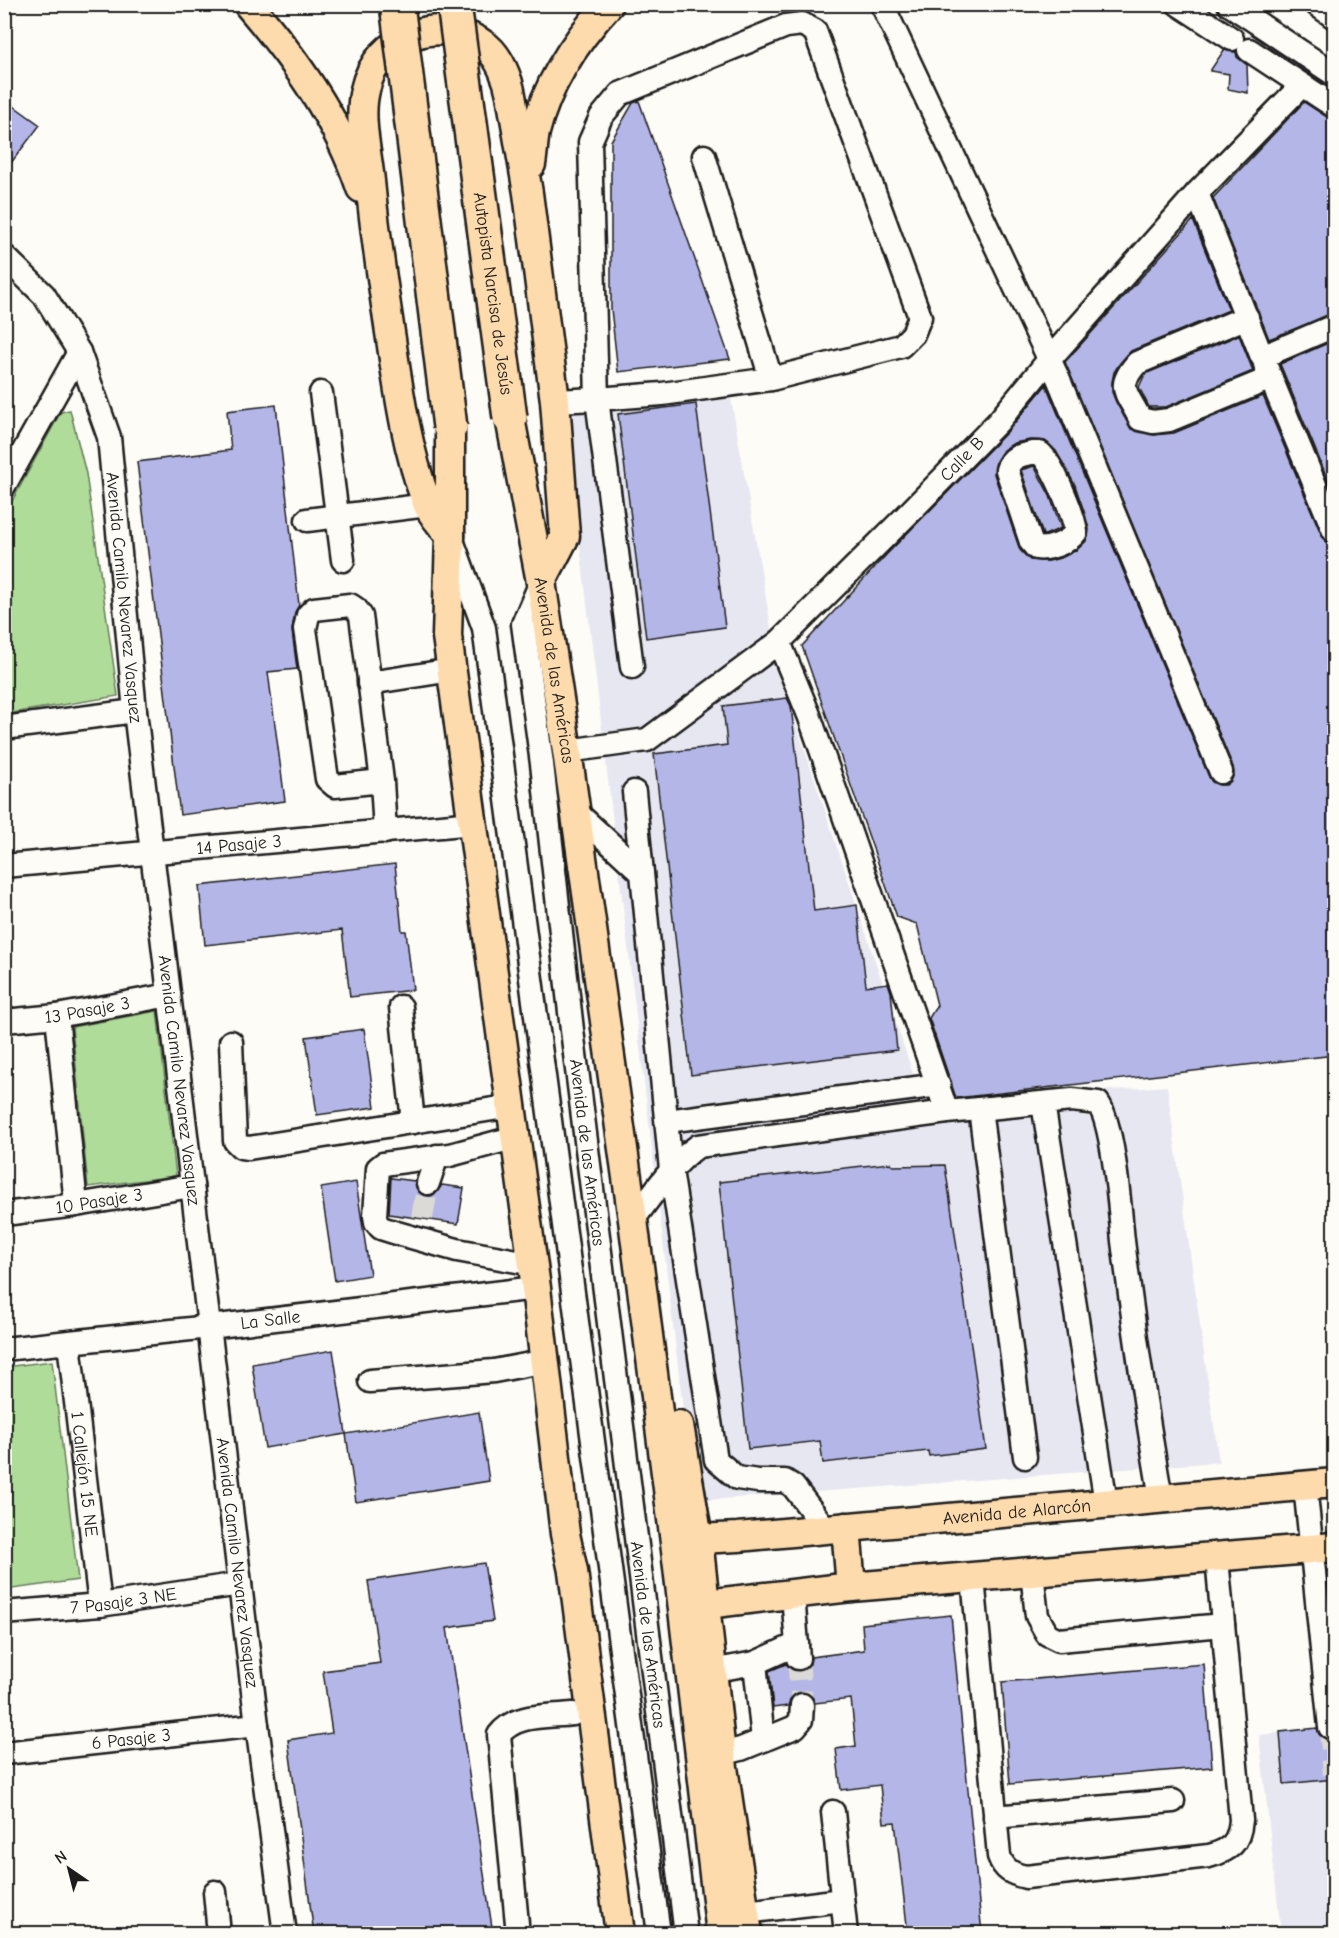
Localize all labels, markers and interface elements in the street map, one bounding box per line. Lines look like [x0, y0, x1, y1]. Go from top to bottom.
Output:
street label: Autopista Narcisa de Jesús [469, 191, 517, 396]
street label: Calle B [935, 432, 988, 486]
street label: Avenida Camilo Nevarez Vasquez [102, 471, 147, 724]
street label: Avenida de las Américas [530, 576, 579, 764]
street label: 14 Pasaje 3 [195, 830, 283, 859]
street label: Avenida Camilo Nevarez Vasquez [154, 954, 205, 1207]
street label: 13 Pasaje 3 [44, 992, 131, 1028]
street label: Avenida de las Américas [565, 1058, 610, 1247]
street label: 10 Pasaje 3 [54, 1184, 144, 1218]
street label: La Salle [239, 1306, 302, 1334]
street label: 1 Callejón 15 NE [67, 1410, 102, 1538]
street label: Avenida Camilo Nevarez Vasquez [212, 1436, 263, 1689]
street label: Avenida de Alarcón [942, 1495, 1092, 1529]
street label: Avenida de las Américas [626, 1540, 670, 1729]
street label: 7 Pasaje 3 NE [69, 1583, 178, 1618]
street label: 6 Pasaje 3 [91, 1724, 172, 1754]
north arrow [39, 1839, 99, 1899]
text: N [52, 1847, 70, 1868]

